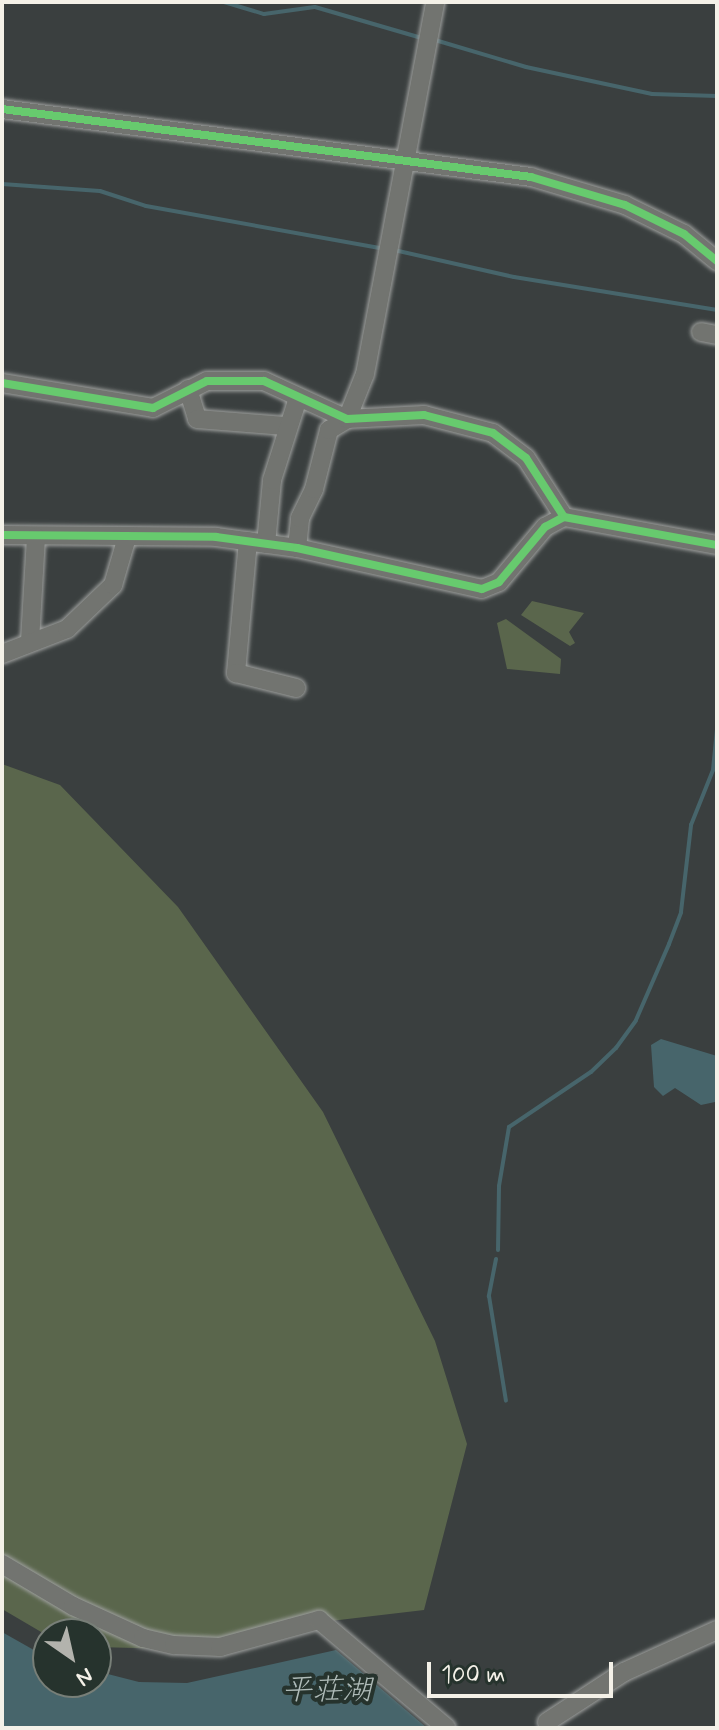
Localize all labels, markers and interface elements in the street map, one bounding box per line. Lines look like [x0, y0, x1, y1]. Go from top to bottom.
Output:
north arrow [32, 1618, 112, 1698]
scale bar [431, 1646, 617, 1696]
text: 100 m [441, 1660, 505, 1691]
text: N [70, 1661, 98, 1692]
water label: 平荘湖 [282, 1673, 372, 1709]

